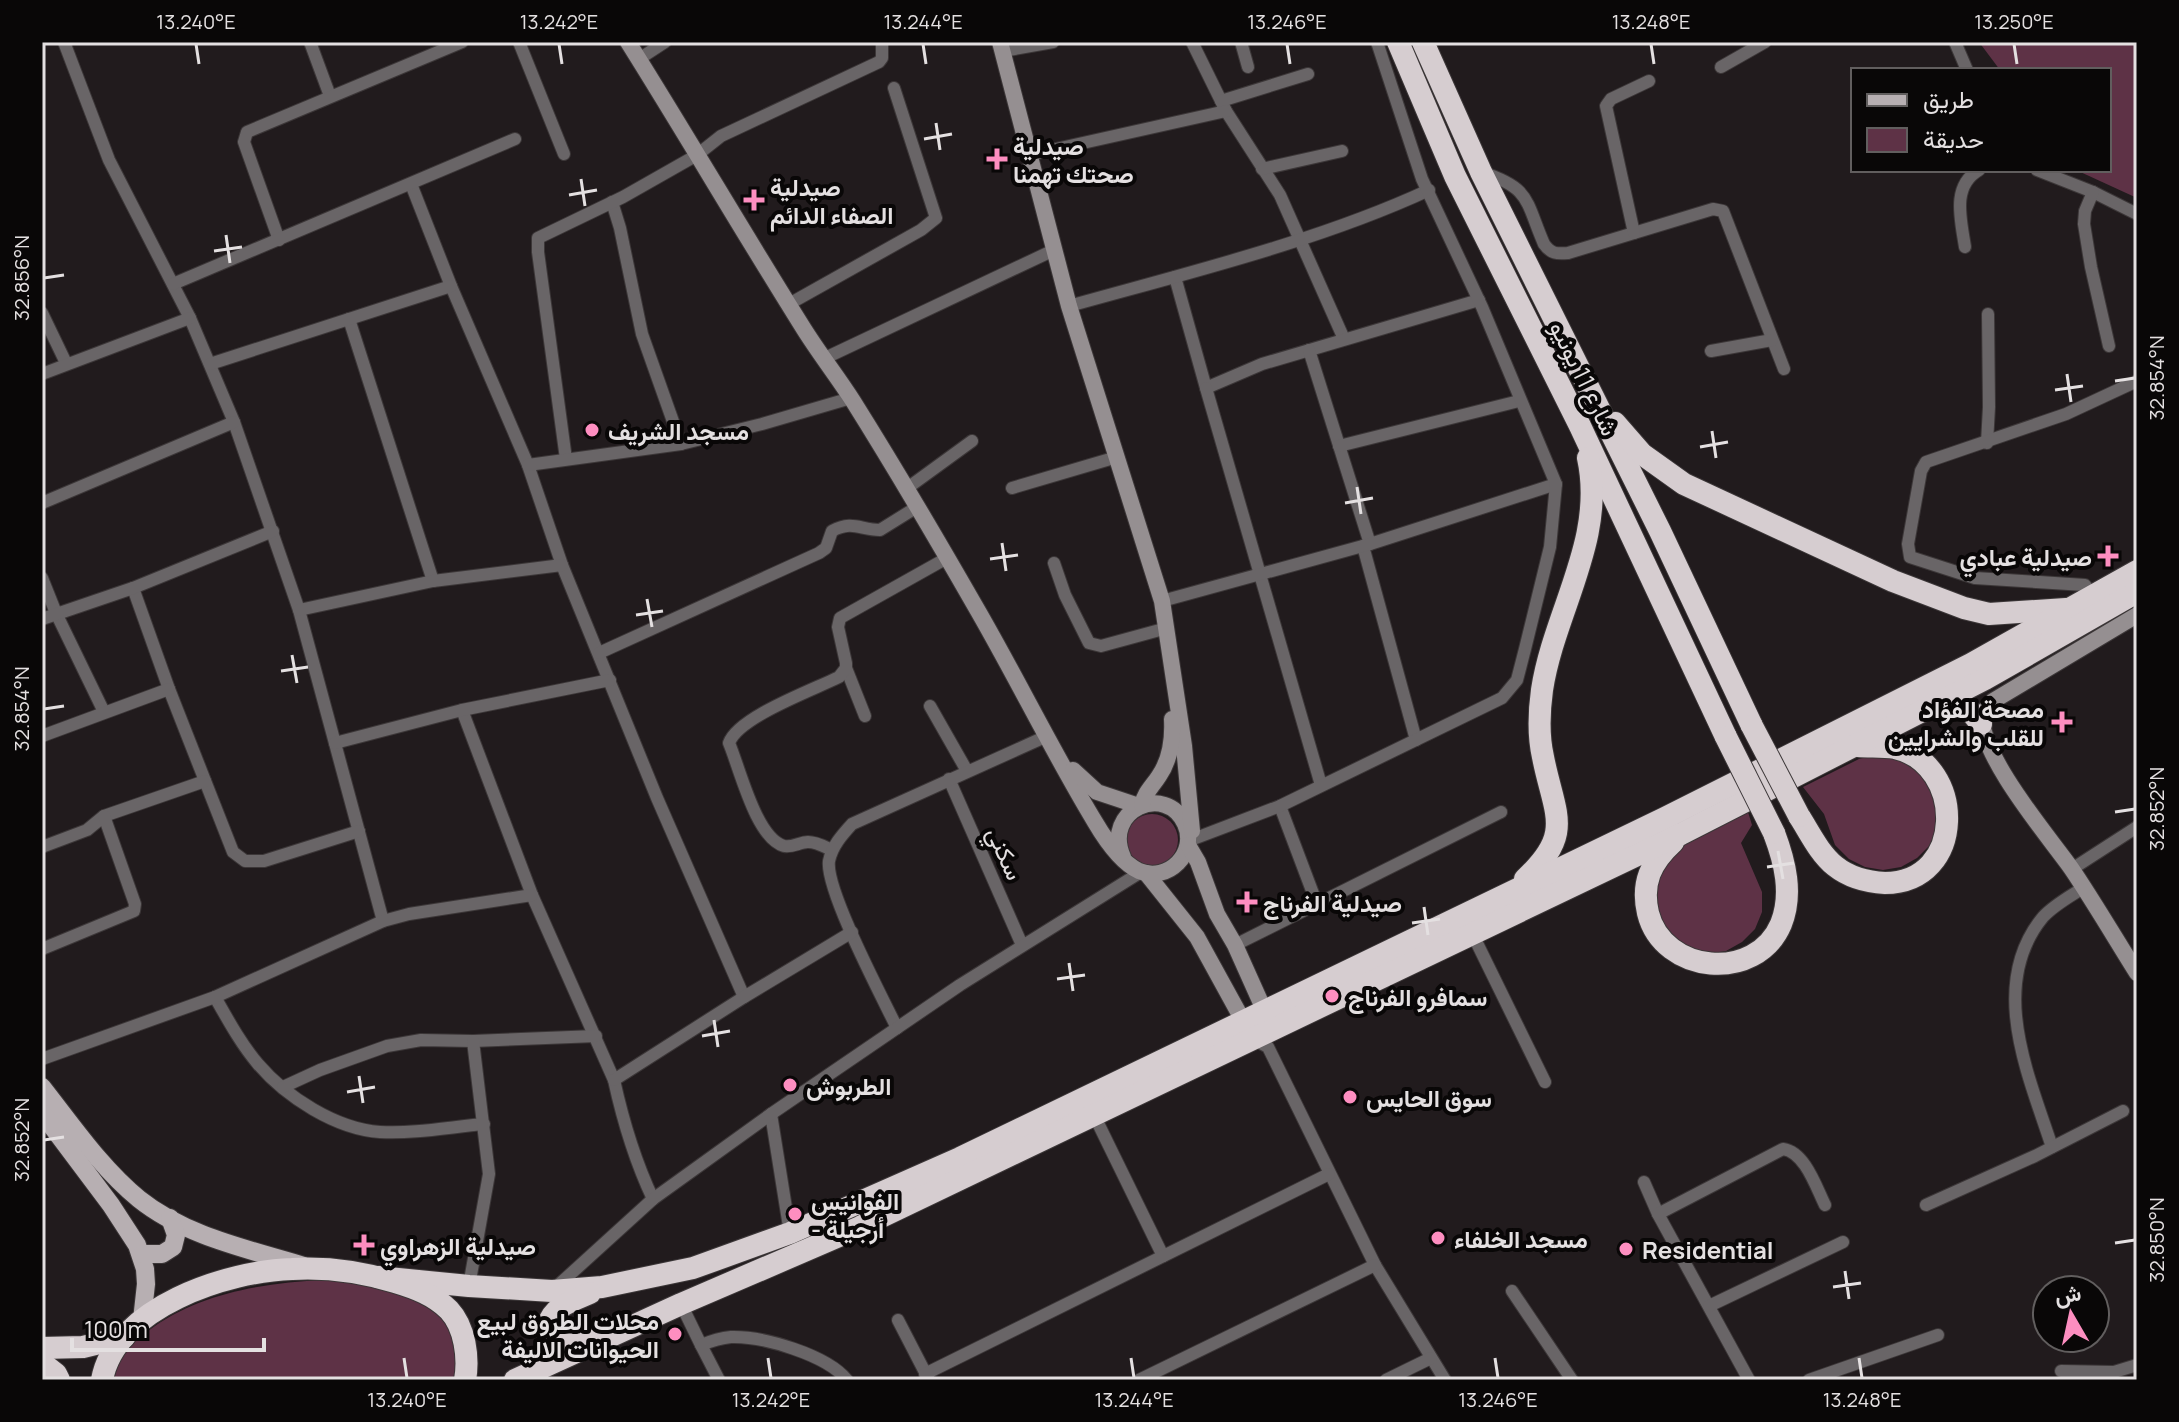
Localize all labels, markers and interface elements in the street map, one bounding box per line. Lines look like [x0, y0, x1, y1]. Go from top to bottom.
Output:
text: 13.240°E [156, 8, 236, 35]
text: 13.242°E [520, 8, 598, 35]
text: 13.244°E [883, 8, 963, 35]
text: 13.246°E [1247, 8, 1327, 35]
text: 13.248°E [1612, 8, 1690, 35]
text: 13.250°E [1974, 8, 2054, 35]
legend [1851, 68, 2111, 172]
text: طريق [1923, 82, 1974, 115]
text: حديقة [1923, 122, 1984, 155]
place label: صيدلية صحتك تهمنا [1013, 129, 1134, 190]
marker: صيدلية صحتك تهمنا [988, 150, 1006, 168]
place label: صيدلية الصفاء الدائم [770, 170, 893, 232]
marker: صيدلية الصفاء الدائم [745, 191, 763, 209]
text: 32.856°N [8, 235, 35, 321]
street label: شارع 11 يونيو [1542, 315, 1627, 441]
text: 32.854°N [2143, 335, 2170, 421]
place label: مسجد الشريف [608, 414, 749, 447]
marker: مسجد الشريف [583, 421, 601, 439]
place label: صيدلية عبادي [1960, 540, 2092, 578]
marker: صيدلية عبادي [2099, 547, 2117, 565]
text: 32.854°N [8, 666, 35, 752]
place label: مصحة الفؤاد للقلب والشرايين [1888, 692, 2044, 753]
marker: مصحة الفؤاد للقلب والشرايين [2051, 711, 2073, 733]
text: 32.852°N [2143, 767, 2170, 851]
street label: سكني [976, 821, 1032, 886]
place label: صيدلية الفرناج [1263, 886, 1402, 920]
marker: صيدلية الفرناج [1238, 893, 1256, 911]
place label: سمافرو الفرناج [1348, 980, 1487, 1014]
marker: سمافرو الفرناج [1323, 987, 1341, 1005]
place label: الطربوش [806, 1069, 892, 1102]
marker: الطربوش [781, 1076, 799, 1094]
place label: سوق الحايس [1366, 1081, 1492, 1114]
marker: سوق الحايس [1341, 1088, 1359, 1106]
text: 32.852°N [8, 1098, 35, 1182]
place label: الفوانيس - أرجيلة [811, 1184, 899, 1245]
text: 32.850°N [2143, 1197, 2170, 1283]
marker: الفوانيس - أرجيلة [786, 1205, 804, 1223]
place label: مسجد الخلفاء [1454, 1222, 1588, 1255]
place label: صيدلية الزهراوي [380, 1229, 536, 1267]
marker: مسجد الخلفاء [1429, 1229, 1447, 1247]
place label: Residential [1642, 1233, 1774, 1266]
marker: صيدلية الزهراوي [355, 1236, 373, 1254]
marker: Residential [1617, 1240, 1635, 1258]
north arrow [2031, 1274, 2111, 1354]
text: ش [2052, 1277, 2083, 1311]
scale bar [72, 1302, 264, 1352]
place label: محلات الطروق لبيع الحيوانات الاليفة [477, 1304, 659, 1365]
text: 100 m [84, 1312, 148, 1345]
marker: محلات الطروق لبيع الحيوانات الاليفة [666, 1325, 684, 1343]
text: 13.240°E [367, 1386, 447, 1413]
text: 13.242°E [732, 1386, 810, 1413]
text: 13.244°E [1094, 1386, 1174, 1413]
text: 13.246°E [1458, 1386, 1538, 1413]
text: 13.248°E [1823, 1386, 1901, 1413]

